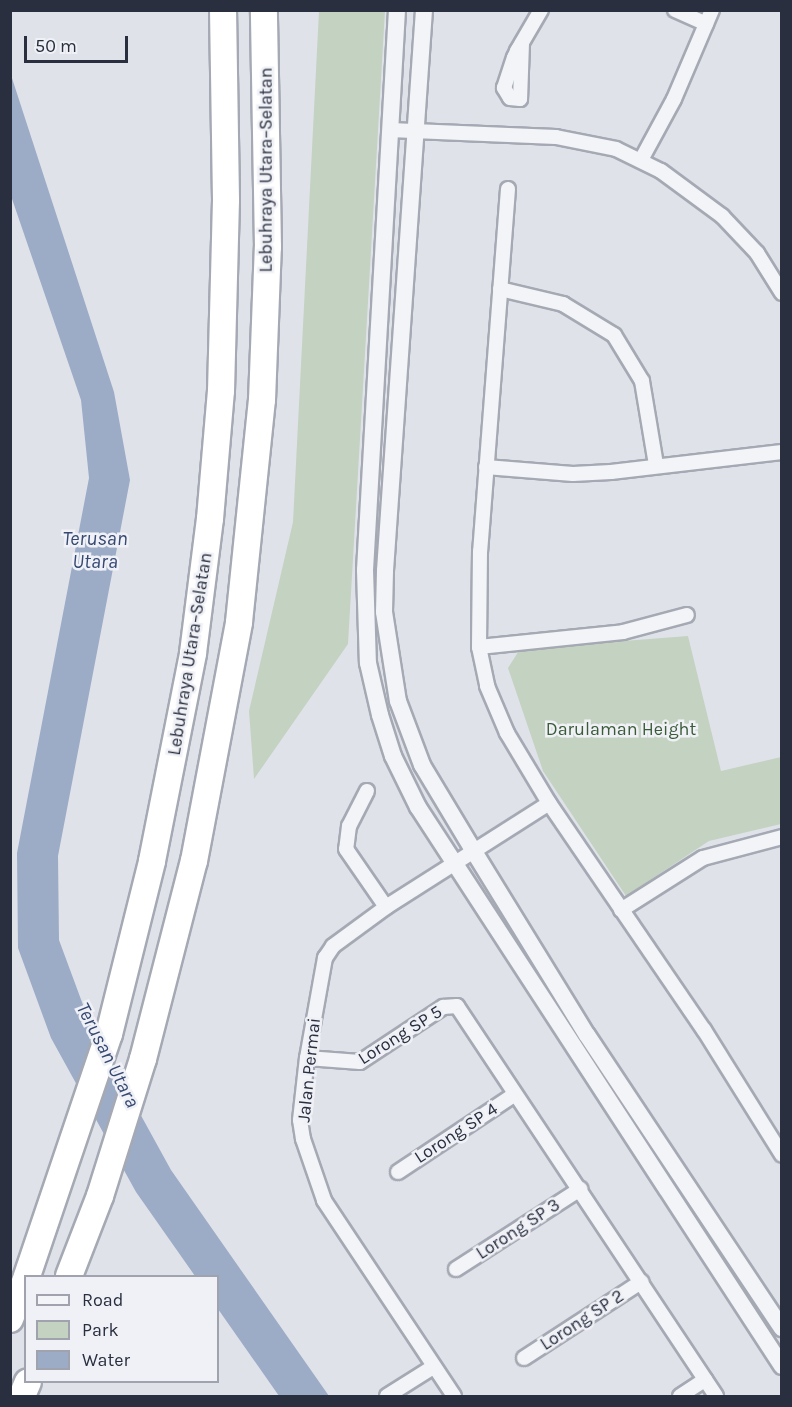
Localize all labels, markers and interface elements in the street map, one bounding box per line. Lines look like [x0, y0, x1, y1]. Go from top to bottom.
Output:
scale bar [27, 24, 130, 62]
text: 50 m [35, 35, 77, 57]
street label: Lebuhraya Utara–Selatan [255, 67, 277, 273]
water label: Terusan Utara [62, 527, 128, 574]
street label: Lebuhraya Utara–Selatan [163, 551, 217, 757]
park label: Darulaman Height [546, 718, 696, 740]
water label: Terusan Utara [71, 998, 145, 1112]
street label: Lorong SP 5 [354, 1001, 446, 1069]
street label: Jalan Permai [293, 1017, 325, 1123]
street label: Lorong SP 4 [410, 1098, 502, 1168]
street label: Lorong SP 3 [472, 1194, 564, 1264]
legend [24, 1275, 219, 1383]
street label: Lorong SP 2 [536, 1285, 628, 1355]
text: Road [82, 1289, 123, 1311]
text: Park [82, 1319, 119, 1341]
text: Water [82, 1349, 130, 1371]

